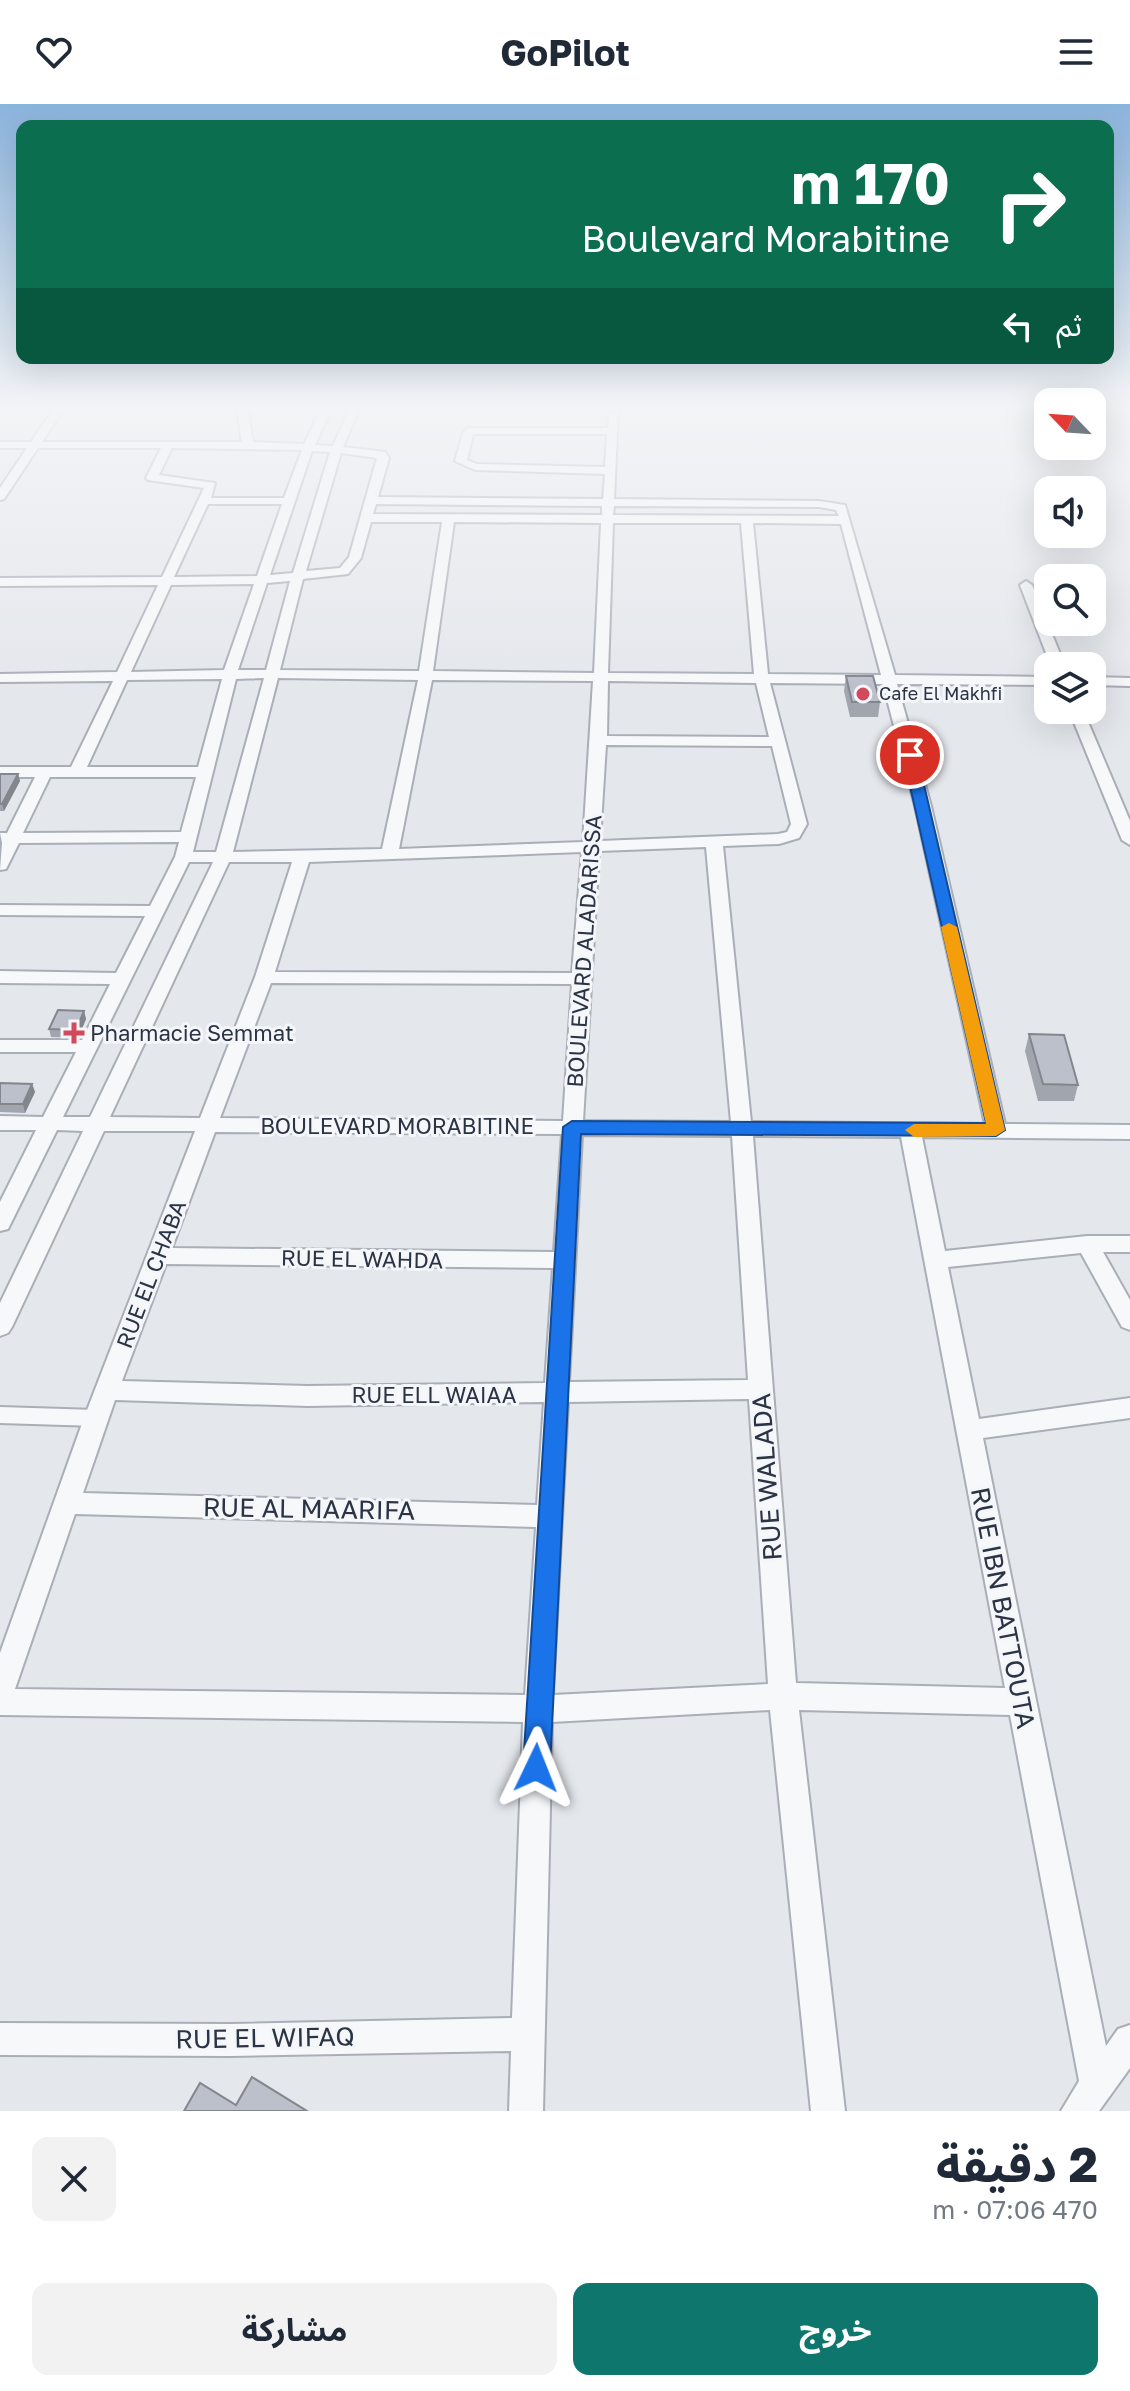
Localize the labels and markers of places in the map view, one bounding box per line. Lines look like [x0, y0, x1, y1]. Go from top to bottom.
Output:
place label: Cafe El Makhfi [879, 682, 1002, 704]
marker: Cafe El Makhfi [854, 685, 872, 703]
pin [876, 721, 944, 789]
place label: Pharmacie Semmat [90, 1019, 294, 1046]
marker: Pharmacie Semmat [65, 1024, 83, 1042]

